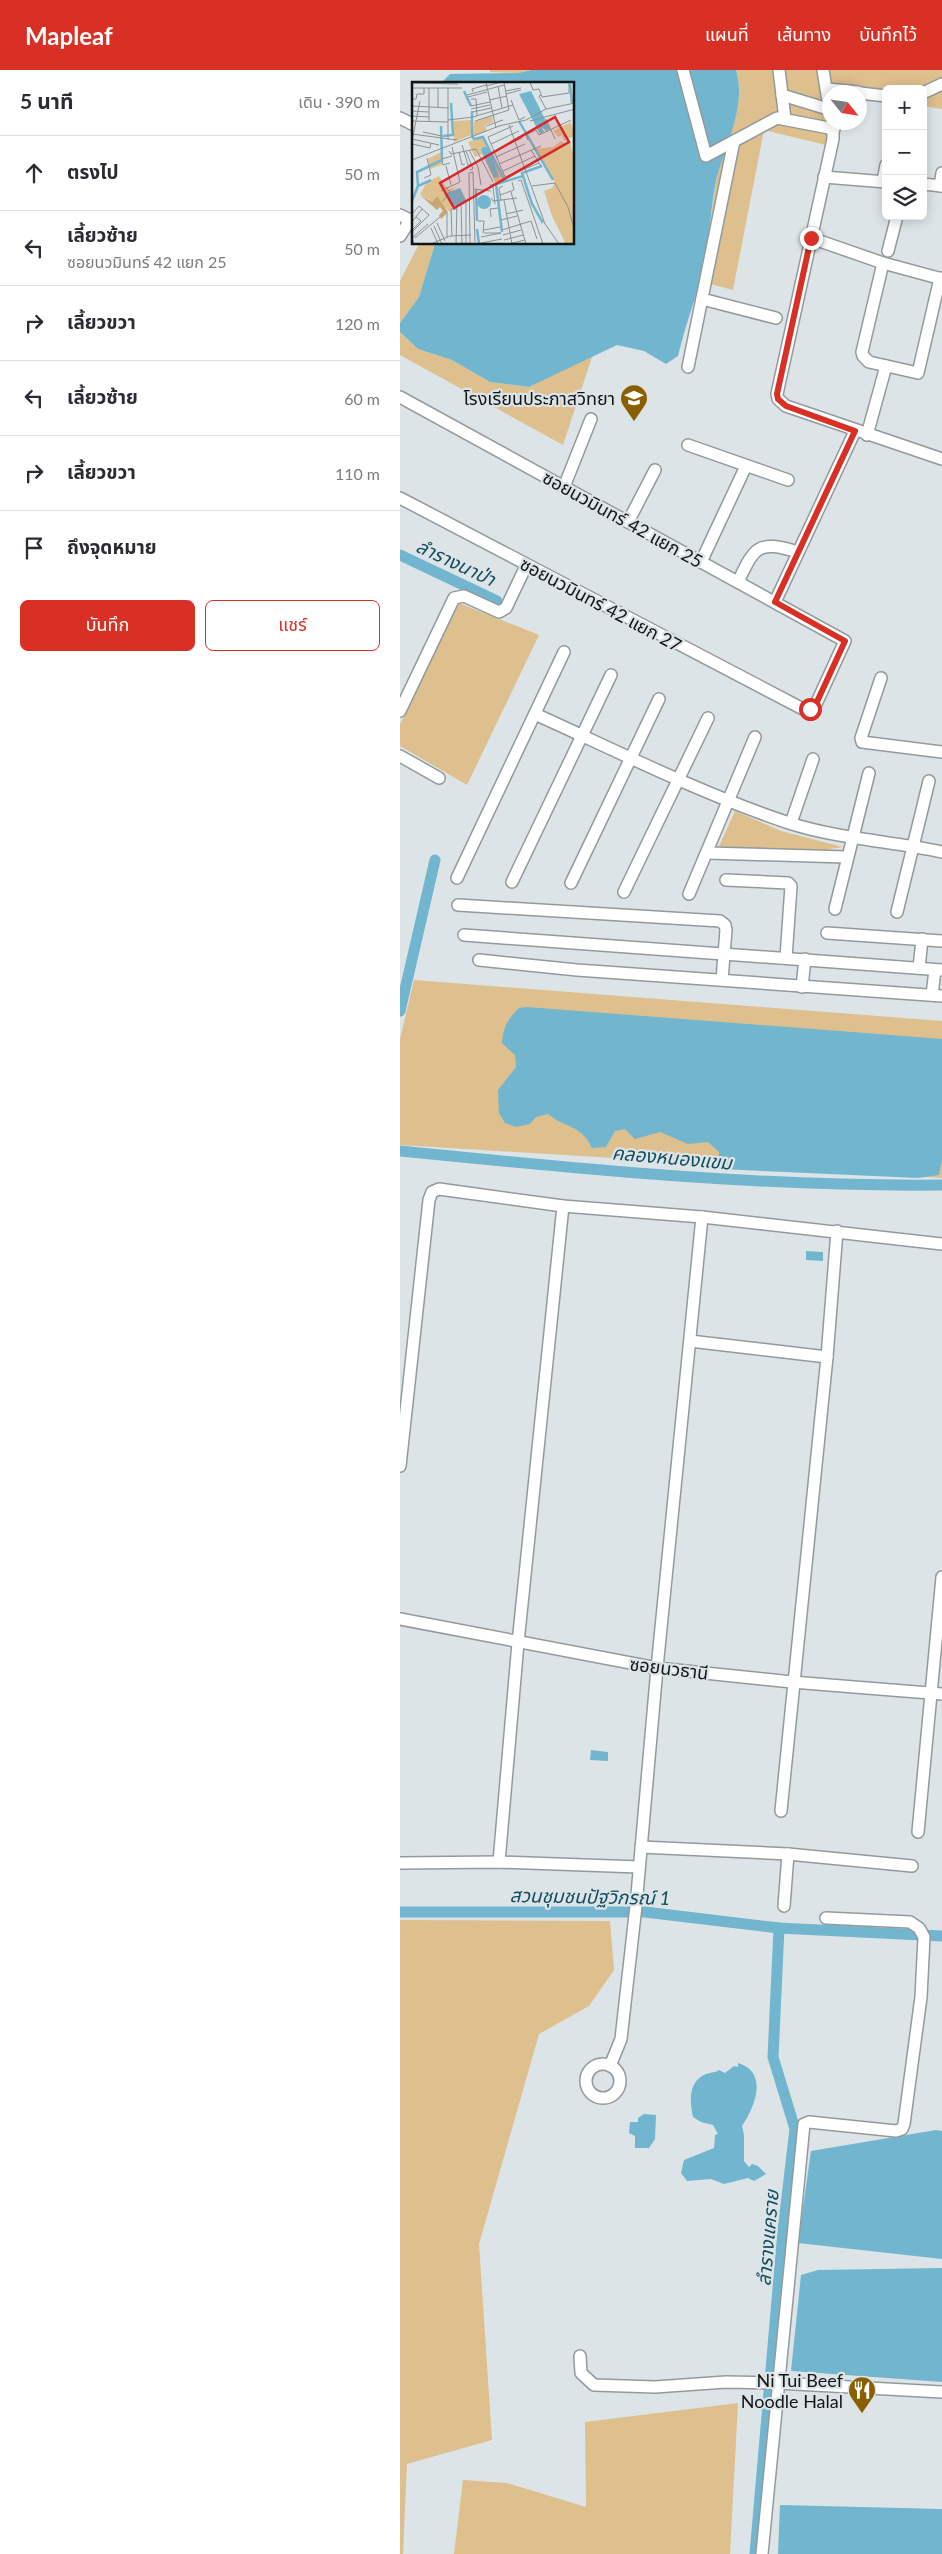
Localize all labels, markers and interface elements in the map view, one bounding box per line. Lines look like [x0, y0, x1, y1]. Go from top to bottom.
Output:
text: Mapleaf [25, 21, 113, 50]
text: แผนที่ [705, 23, 749, 45]
text: เส้นทาง [777, 23, 831, 45]
text: บันทึกไว้ [859, 23, 917, 45]
inset map [412, 82, 575, 245]
north arrow [822, 85, 867, 130]
map controls [882, 85, 927, 220]
button: + [882, 85, 927, 130]
text: 5 นาที [20, 88, 74, 113]
text: เดิน · 390 m [298, 92, 380, 111]
button: − [882, 130, 927, 175]
icon: ahead [20, 159, 48, 187]
text: ตรงไป [67, 160, 119, 183]
text: 50 m [344, 164, 380, 183]
button: layers [882, 175, 927, 220]
text: เลี้ยวซ้าย [67, 223, 138, 246]
route end [800, 227, 823, 250]
icon: left [20, 234, 48, 262]
text: 50 m [344, 239, 380, 258]
text: ซอยนวมินทร์ 42 แยก 25 [67, 252, 227, 271]
icon: right [20, 309, 48, 337]
text: เลี้ยวขวา [67, 310, 136, 333]
text: 120 m [335, 314, 380, 333]
school or university icon: โรงเรียนประภาสวิทยา [619, 383, 649, 422]
icon: left [20, 384, 48, 412]
text: เลี้ยวซ้าย [67, 385, 138, 408]
place label: โรงเรียนประภาสวิทยา [464, 387, 615, 409]
text: 60 m [344, 389, 380, 408]
icon: right [20, 459, 48, 487]
text: เลี้ยวขวา [67, 460, 136, 483]
text: 110 m [335, 464, 380, 483]
street label: ซอยนวมินทร์ 42 แยก 25 [539, 466, 707, 572]
icon: arrive [20, 534, 48, 562]
water label: ลำรางนาป่า [413, 534, 500, 591]
text: ถึงจุดหมาย [67, 535, 157, 558]
street label: ซอยนวมินทร์ 42 แยก 27 [517, 552, 685, 656]
button: บันทึก [20, 600, 195, 651]
button: แชร์ [205, 600, 380, 651]
route start [799, 698, 822, 721]
water label: คลองหนองแขม [611, 1140, 734, 1174]
street label: ซอยนวธานี [628, 1652, 710, 1684]
water label: สวนชุมชนปัฐวิกรณ์ 1 [509, 1883, 671, 1910]
water label: ลำรางแคราย [751, 2187, 783, 2287]
place label: Ni Tui Beef Noodle Halal [741, 2369, 844, 2412]
restaurant icon: Ni Tui Beef Noodle Halal [847, 2375, 877, 2414]

